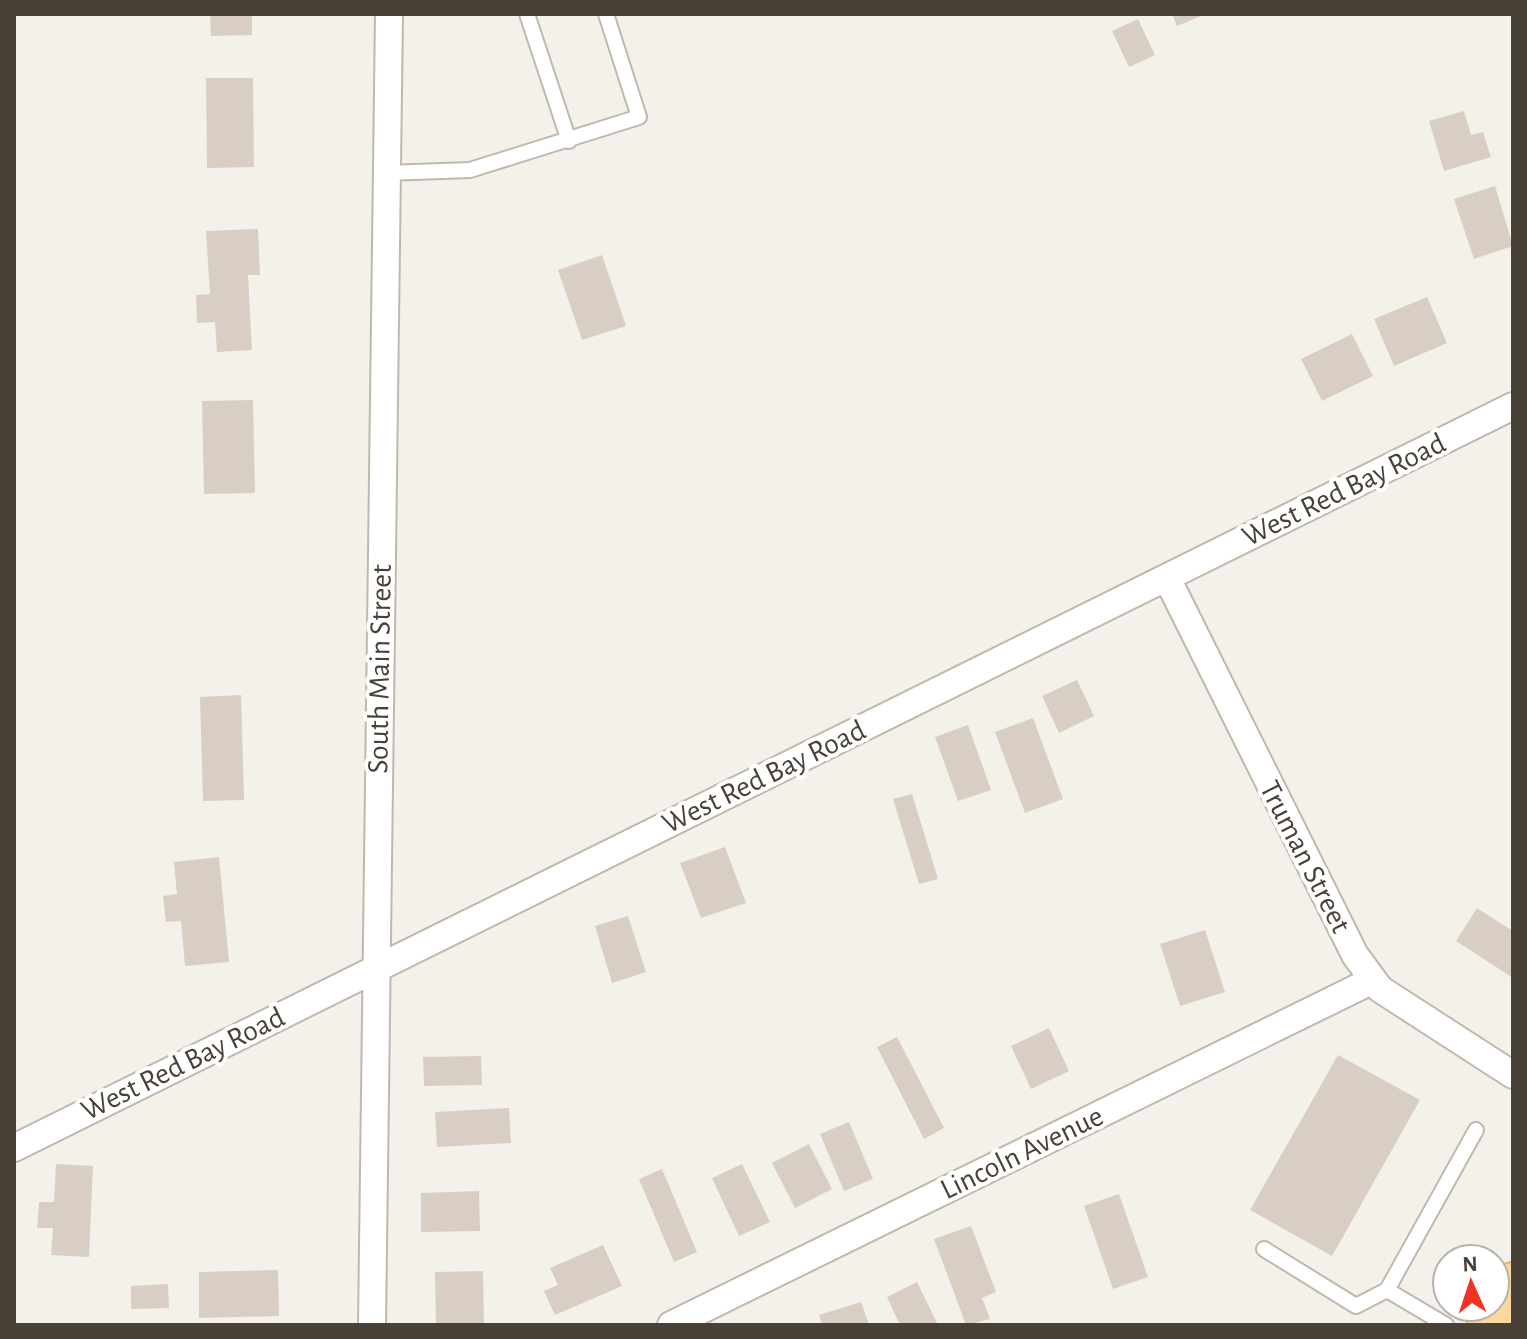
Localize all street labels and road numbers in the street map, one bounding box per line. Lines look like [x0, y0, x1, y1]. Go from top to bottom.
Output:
street label: West Red Bay Road [1238, 428, 1450, 552]
street label: South Main Street [363, 564, 397, 774]
street label: West Red Bay Road [658, 715, 870, 839]
street label: Truman Street [1254, 776, 1356, 938]
street label: West Red Bay Road [77, 1002, 289, 1126]
street label: Lincoln Avenue [936, 1101, 1108, 1205]

